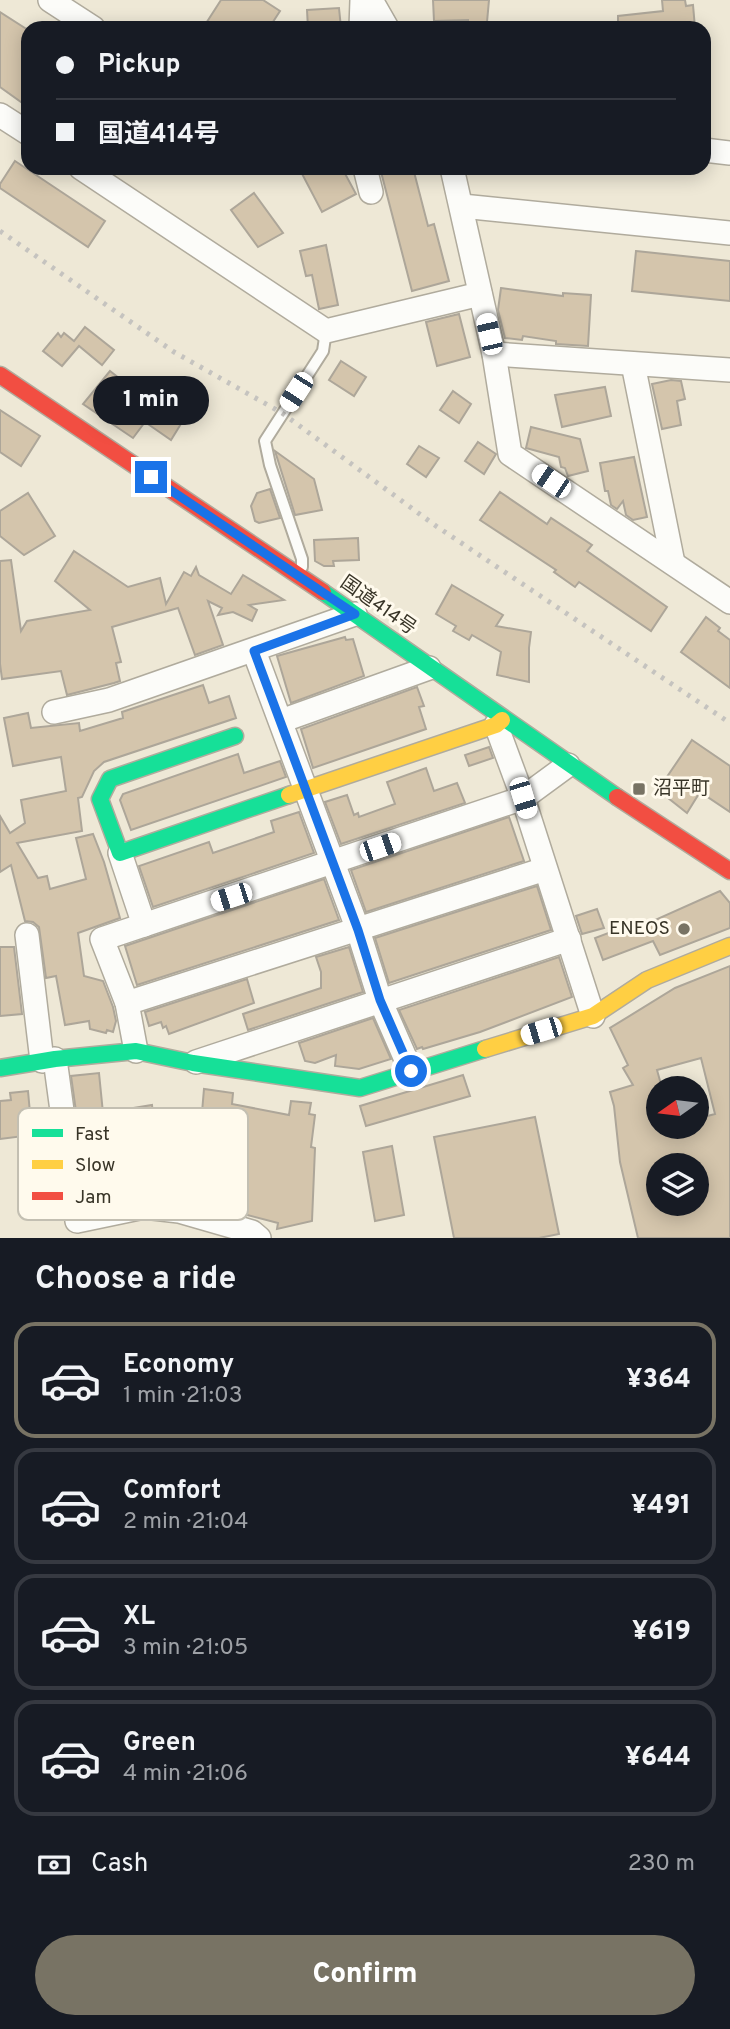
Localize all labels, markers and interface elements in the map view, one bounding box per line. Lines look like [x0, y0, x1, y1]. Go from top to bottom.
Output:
text: Pickup [98, 49, 181, 82]
text: 国道414号 [98, 119, 220, 152]
car [475, 311, 504, 357]
car [276, 369, 317, 415]
callout: 1 min [93, 376, 209, 424]
text: 1 min [123, 386, 179, 415]
route end [135, 461, 167, 493]
car [528, 461, 575, 501]
street label: 国道414号 [335, 571, 421, 641]
car [507, 775, 540, 821]
place label: 沼平町 [653, 777, 710, 801]
marker: 沼平町 [631, 781, 647, 797]
car [357, 830, 404, 864]
car [208, 881, 255, 913]
place label: ENEOS [609, 917, 670, 941]
marker: ENEOS [676, 921, 692, 937]
car [518, 1015, 565, 1047]
route start [395, 1055, 427, 1087]
north arrow [646, 1076, 709, 1139]
map controls [646, 1076, 709, 1216]
legend [18, 1108, 248, 1220]
text: Fast [75, 1123, 110, 1147]
button: layers [646, 1153, 709, 1216]
text: Slow [75, 1154, 115, 1178]
text: Jam [75, 1186, 112, 1210]
text: Choose a ride [35, 1260, 236, 1300]
icon: car [39, 1349, 102, 1412]
text: Economy [123, 1349, 234, 1382]
text: ¥364 [626, 1364, 691, 1397]
text: 1 min · 21:03 [123, 1382, 243, 1411]
icon: car [39, 1475, 102, 1538]
text: Comfort [123, 1475, 221, 1508]
text: ¥491 [631, 1490, 691, 1523]
text: 2 min · 21:04 [123, 1508, 248, 1537]
icon: car [39, 1601, 102, 1664]
text: XL [123, 1601, 155, 1634]
text: ¥619 [632, 1616, 691, 1649]
text: 3 min · 21:05 [123, 1634, 248, 1663]
icon: car [39, 1727, 102, 1790]
text: Green [123, 1727, 196, 1760]
text: ¥644 [625, 1742, 691, 1775]
text: 4 min · 21:06 [123, 1760, 248, 1789]
icon: cash [35, 1846, 73, 1884]
text: Cash [91, 1848, 148, 1881]
text: 230 m [628, 1850, 695, 1879]
button: Confirm [35, 1935, 695, 2015]

